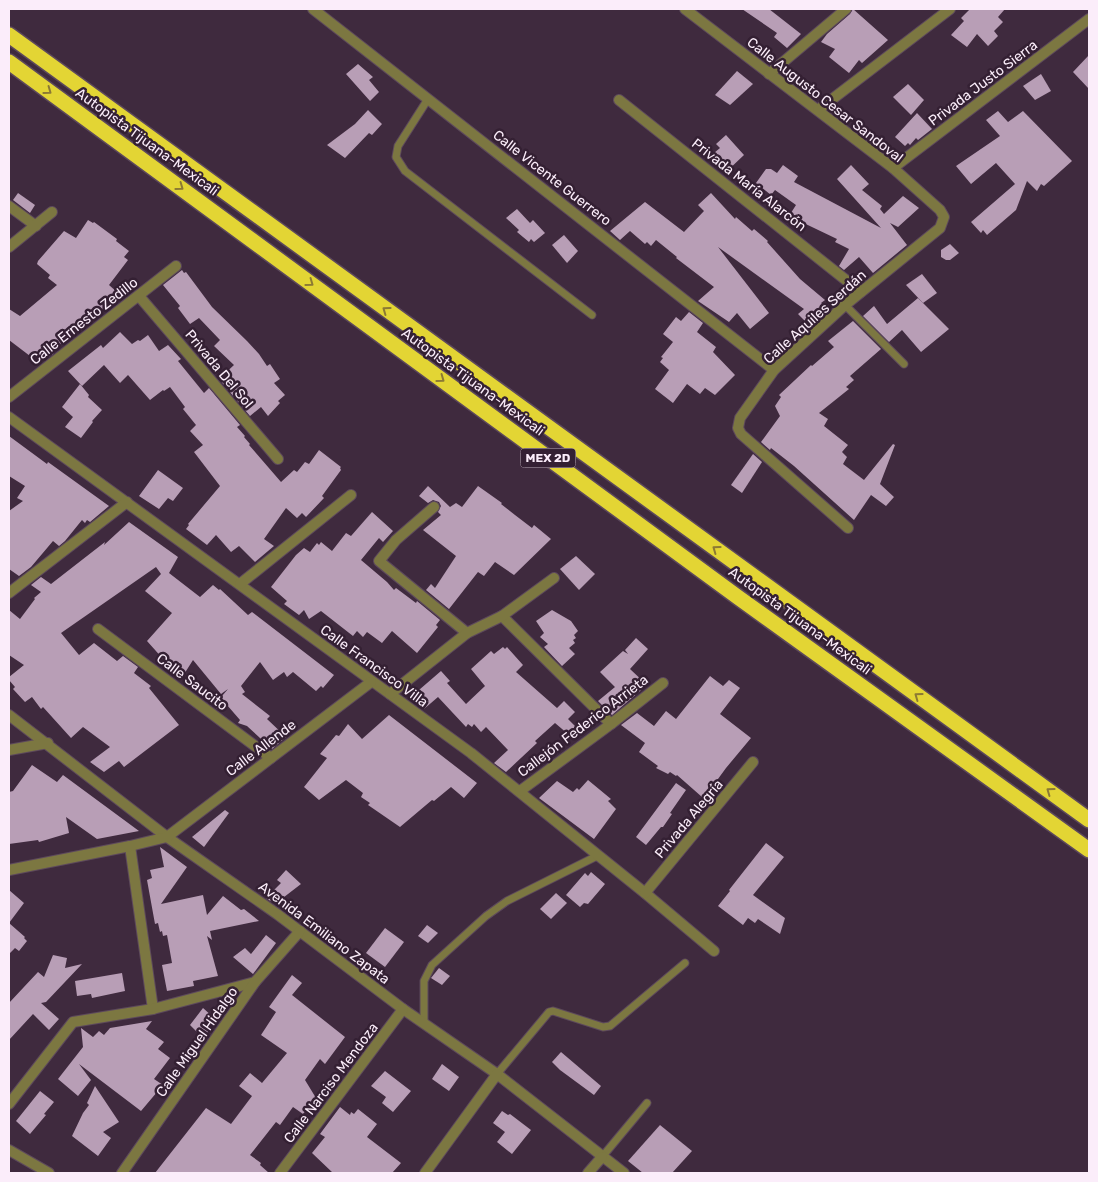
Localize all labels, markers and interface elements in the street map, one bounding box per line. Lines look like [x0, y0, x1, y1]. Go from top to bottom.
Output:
street label: Calle Augusto Cesar Sandoval [744, 34, 906, 166]
street label: Privada Justo Sierra [925, 37, 1041, 129]
street label: Autopista Tijuana-Mexicali [72, 84, 222, 200]
one-way arrow [42, 85, 52, 94]
street label: Calle Vicente Guerrero [490, 127, 614, 229]
street label: Privada María Alarcón [688, 135, 810, 235]
one-way arrow [174, 181, 183, 189]
street label: Calle Aquiles Serdán [760, 266, 870, 368]
street label: Calle Ernesto Zedillo [27, 274, 141, 368]
one-way arrow [305, 277, 314, 286]
one-way arrow [383, 307, 392, 315]
street label: Autopista Tijuana-Mexicali [398, 324, 548, 440]
street label: Privada Del Sol [181, 326, 257, 412]
one-way arrow [435, 373, 445, 382]
road number: MEX 2D [520, 448, 576, 468]
one-way arrow [712, 546, 722, 555]
street label: Autopista Tijuana-Mexicali [725, 563, 875, 679]
street label: Calle Francisco Villa [317, 621, 431, 711]
street label: Calle Saucito [153, 650, 231, 714]
street label: Callejón Federico Arrieta [514, 671, 652, 781]
one-way arrow [914, 693, 924, 702]
street label: Calle Allende [223, 716, 300, 780]
street label: Privada Alegría [651, 776, 727, 862]
one-way arrow [1046, 788, 1056, 797]
street label: Avenida Emiliano Zapata [255, 878, 393, 988]
street label: Calle Miguel Hidalgo [153, 984, 241, 1100]
street label: Calle Narciso Mendoza [280, 1020, 382, 1146]

